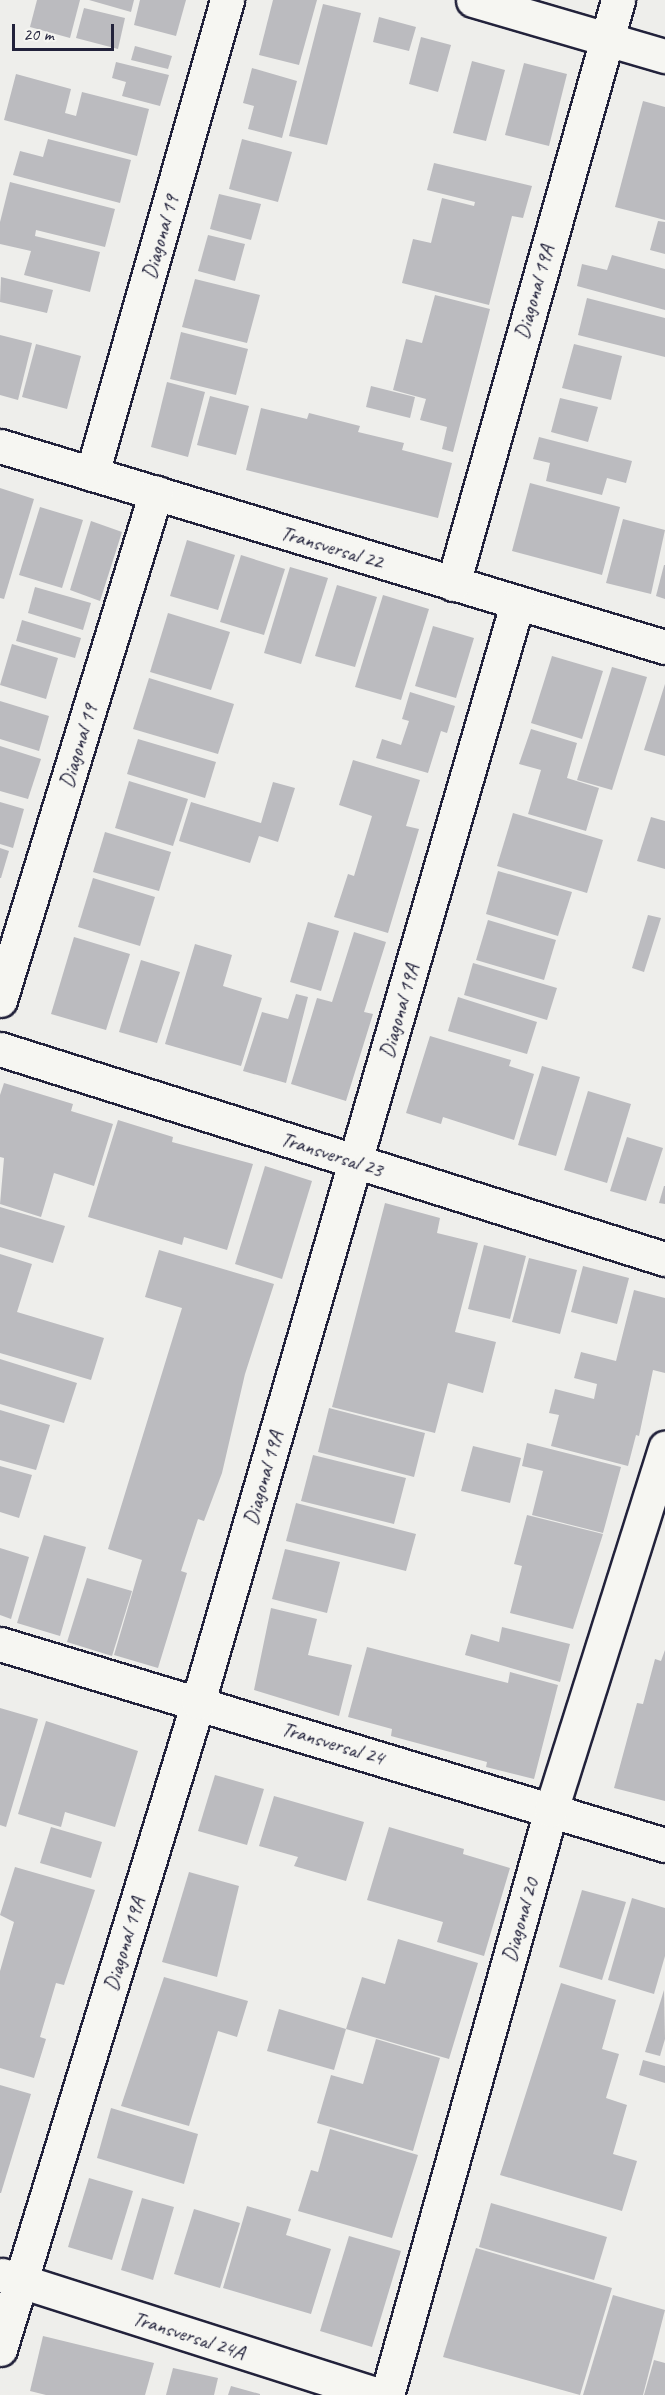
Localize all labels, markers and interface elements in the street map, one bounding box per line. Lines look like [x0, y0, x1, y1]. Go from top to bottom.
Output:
scale bar [15, 12, 117, 50]
text: 20 m [23, 23, 54, 45]
street label: Diagonal 19 [136, 192, 184, 282]
street label: Diagonal 19A [509, 242, 559, 342]
street label: Transversal 22 [278, 519, 386, 575]
street label: Diagonal 19 [53, 701, 103, 791]
street label: Diagonal 19A [374, 961, 424, 1061]
street label: Transversal 23 [278, 1126, 386, 1182]
street label: Diagonal 19A [238, 1428, 288, 1528]
street label: Transversal 24 [279, 1715, 387, 1771]
street label: Diagonal 20 [496, 1875, 544, 1965]
street label: Diagonal 19A [98, 1894, 150, 1994]
street label: Transversal 24A [130, 2305, 248, 2365]

